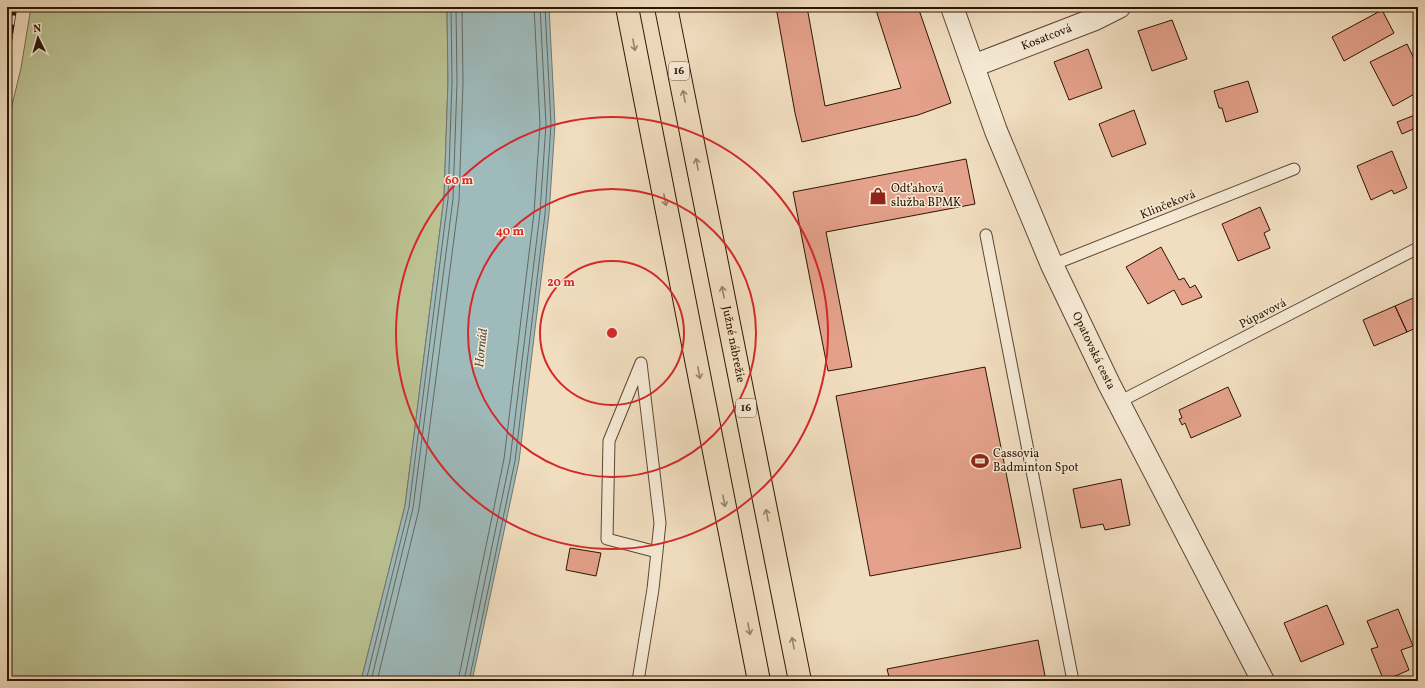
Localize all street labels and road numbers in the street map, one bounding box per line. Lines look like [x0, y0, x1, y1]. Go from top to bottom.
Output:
street label: Kosatcová [1019, 21, 1074, 55]
road number: 16 [669, 62, 689, 80]
street label: Klinčeková [1138, 187, 1198, 223]
street label: Púpavová [1237, 295, 1289, 333]
street label: Južné nábrežie [718, 305, 749, 384]
street label: Opatovská cesta [1068, 309, 1119, 393]
road number: 16 [736, 399, 756, 417]

